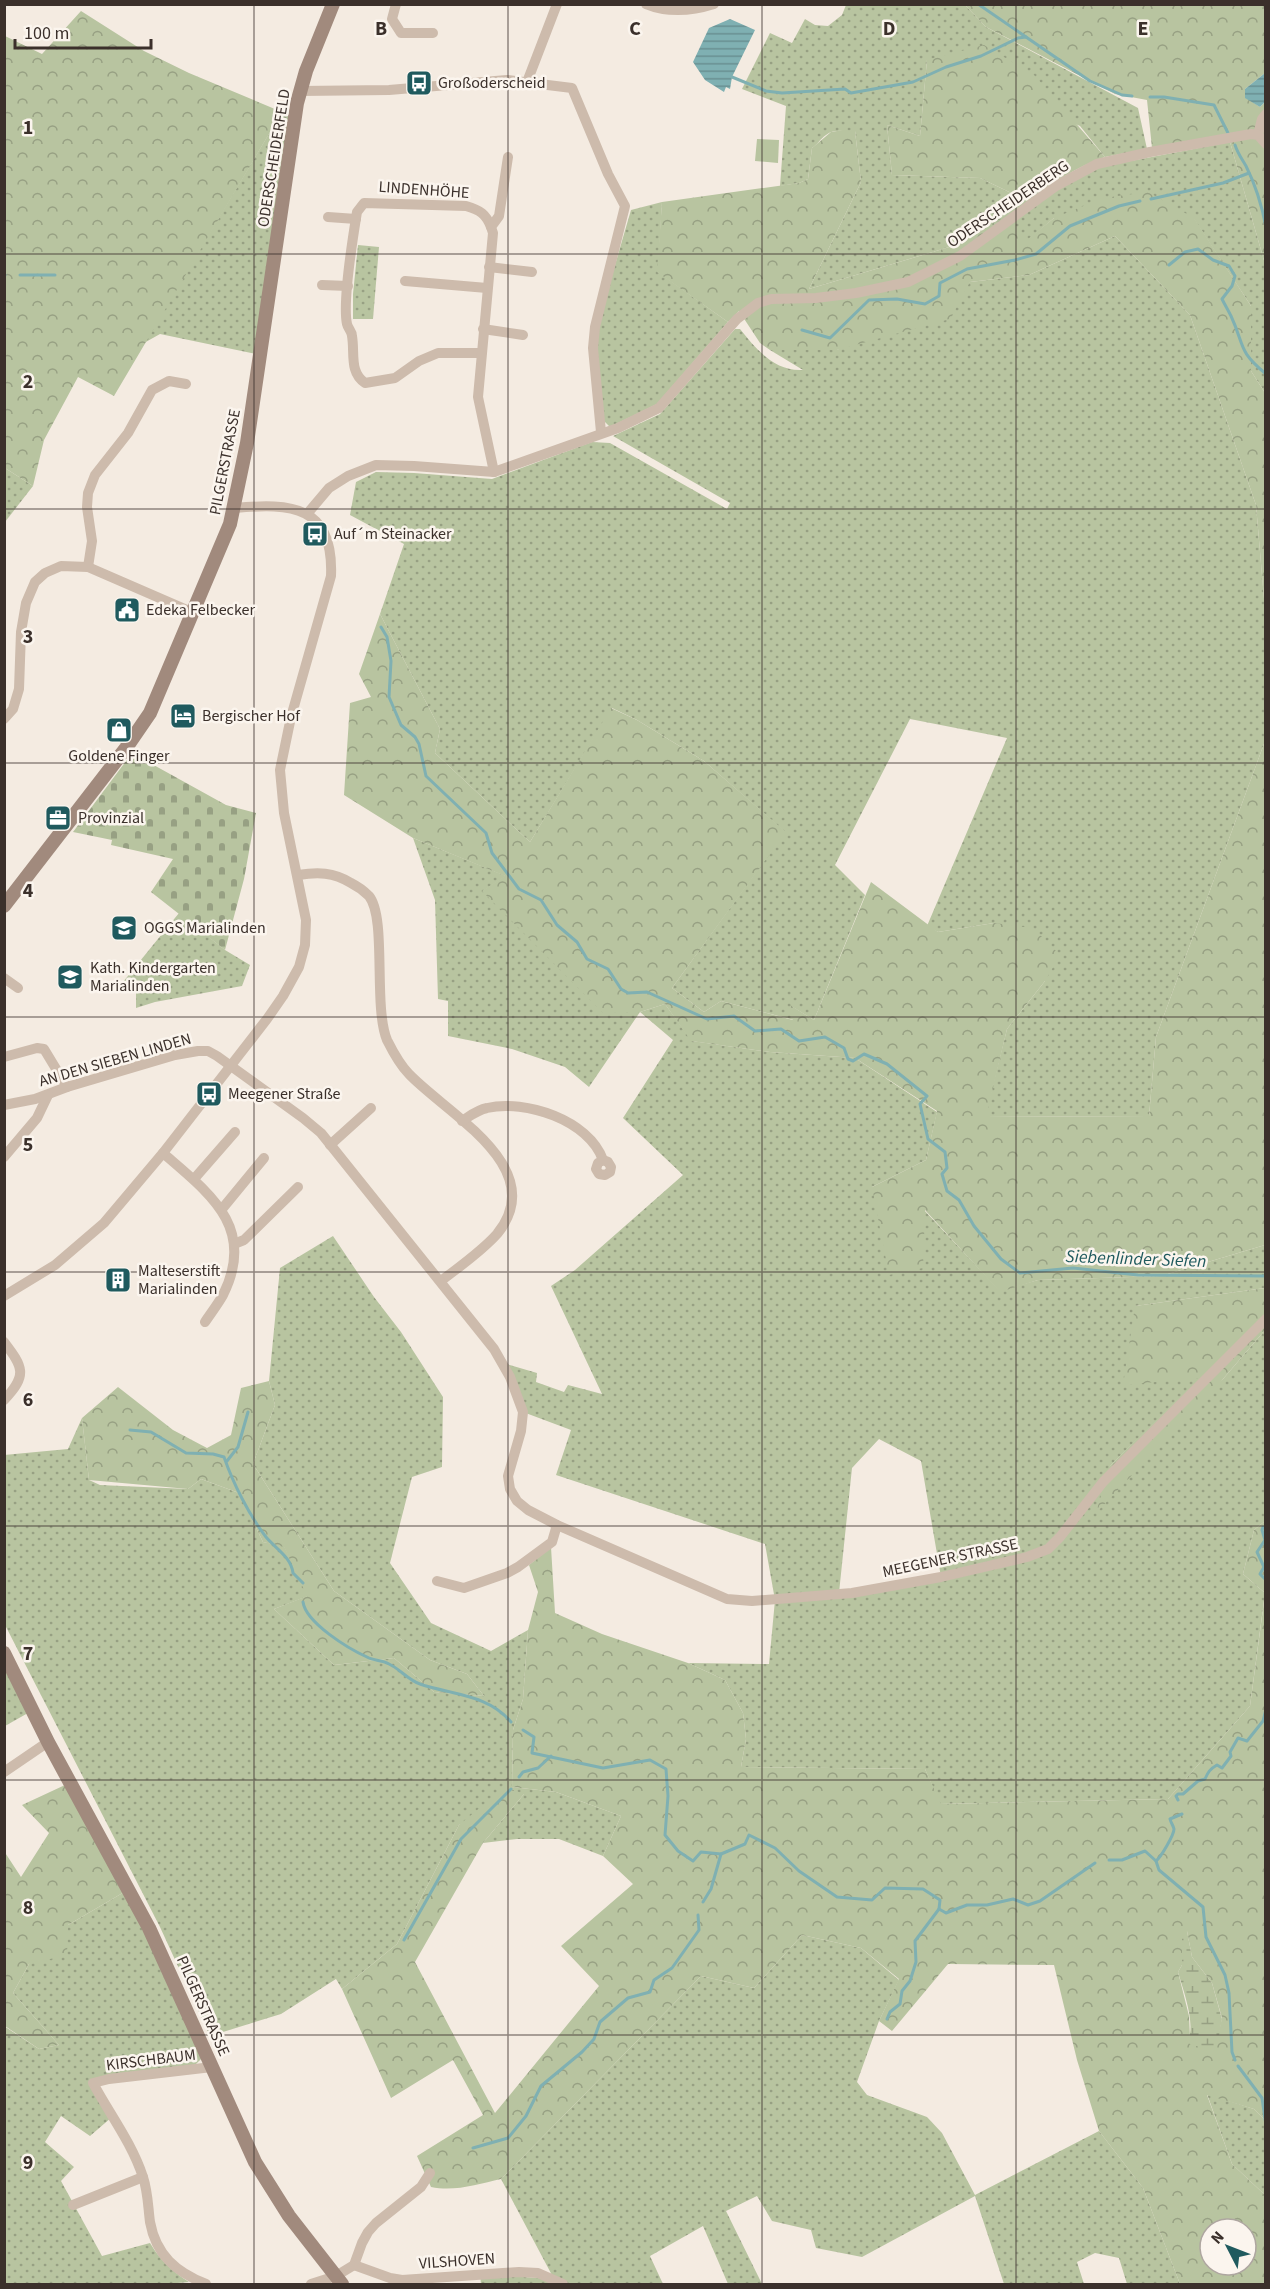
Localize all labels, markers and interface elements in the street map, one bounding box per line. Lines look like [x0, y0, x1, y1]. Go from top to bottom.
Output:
scale bar [15, 12, 152, 50]
text: B [375, 15, 387, 43]
text: C [629, 15, 641, 43]
text: D [883, 15, 895, 43]
text: E [1138, 15, 1148, 43]
text: 100 m [24, 21, 69, 46]
bus stop icon: Großoderscheid [404, 68, 434, 98]
place label: Großoderscheid [438, 72, 546, 94]
street label: ODERSCHEIDERFELD [252, 87, 296, 229]
text: 1 [23, 114, 33, 142]
street label: ODERSCHEIDERBERG [943, 155, 1073, 253]
street label: LINDENHÖHE [378, 176, 470, 204]
text: 2 [23, 368, 33, 396]
street label: PILGERSTRASSE [204, 407, 246, 517]
bus stop icon: Auf´m Steinacker [300, 519, 330, 549]
place label: Auf´m Steinacker [334, 523, 452, 545]
public building icon: Edeka Felbecker [112, 595, 142, 625]
place label: Edeka Felbecker [146, 599, 255, 621]
text: 3 [23, 623, 33, 651]
hotel icon: Bergischer Hof [168, 701, 198, 731]
place label: Bergischer Hof [202, 705, 301, 727]
shop icon: Goldene Finger [104, 715, 134, 745]
place label: Goldene Finger [68, 745, 170, 767]
office icon: Provinzial [43, 803, 73, 833]
place label: Provinzial [78, 807, 144, 829]
text: 4 [23, 877, 34, 905]
school or university icon: OGGS Marialinden [109, 913, 139, 943]
place label: OGGS Marialinden [144, 917, 266, 939]
place label: Kath. Kindergarten Marialinden [90, 957, 216, 997]
school or university icon: Kath. Kindergarten Marialinden [55, 962, 85, 992]
street label: AN DEN SIEBEN LINDEN [36, 1028, 194, 1092]
bus stop icon: Meegener Straße [194, 1079, 224, 1109]
place label: Meegener Straße [228, 1083, 341, 1105]
text: 5 [23, 1131, 33, 1159]
water label: Siebenlinder Siefen [1065, 1244, 1207, 1274]
place label: Malteserstift Marialinden [138, 1260, 221, 1300]
building icon: Malteserstift Marialinden [103, 1265, 133, 1295]
text: 6 [23, 1386, 33, 1414]
street label: MEEGENER STRASSE [880, 1533, 1020, 1583]
text: 7 [23, 1640, 33, 1668]
text: 8 [23, 1894, 33, 1922]
street label: PILGERSTRASSE [171, 1952, 235, 2060]
street label: KIRSCHBAUM [105, 2044, 197, 2076]
text: 9 [23, 2149, 33, 2177]
north arrow [1198, 2217, 1258, 2277]
text: N [1206, 2226, 1229, 2249]
street label: VILSHOVEN [418, 2247, 496, 2275]

